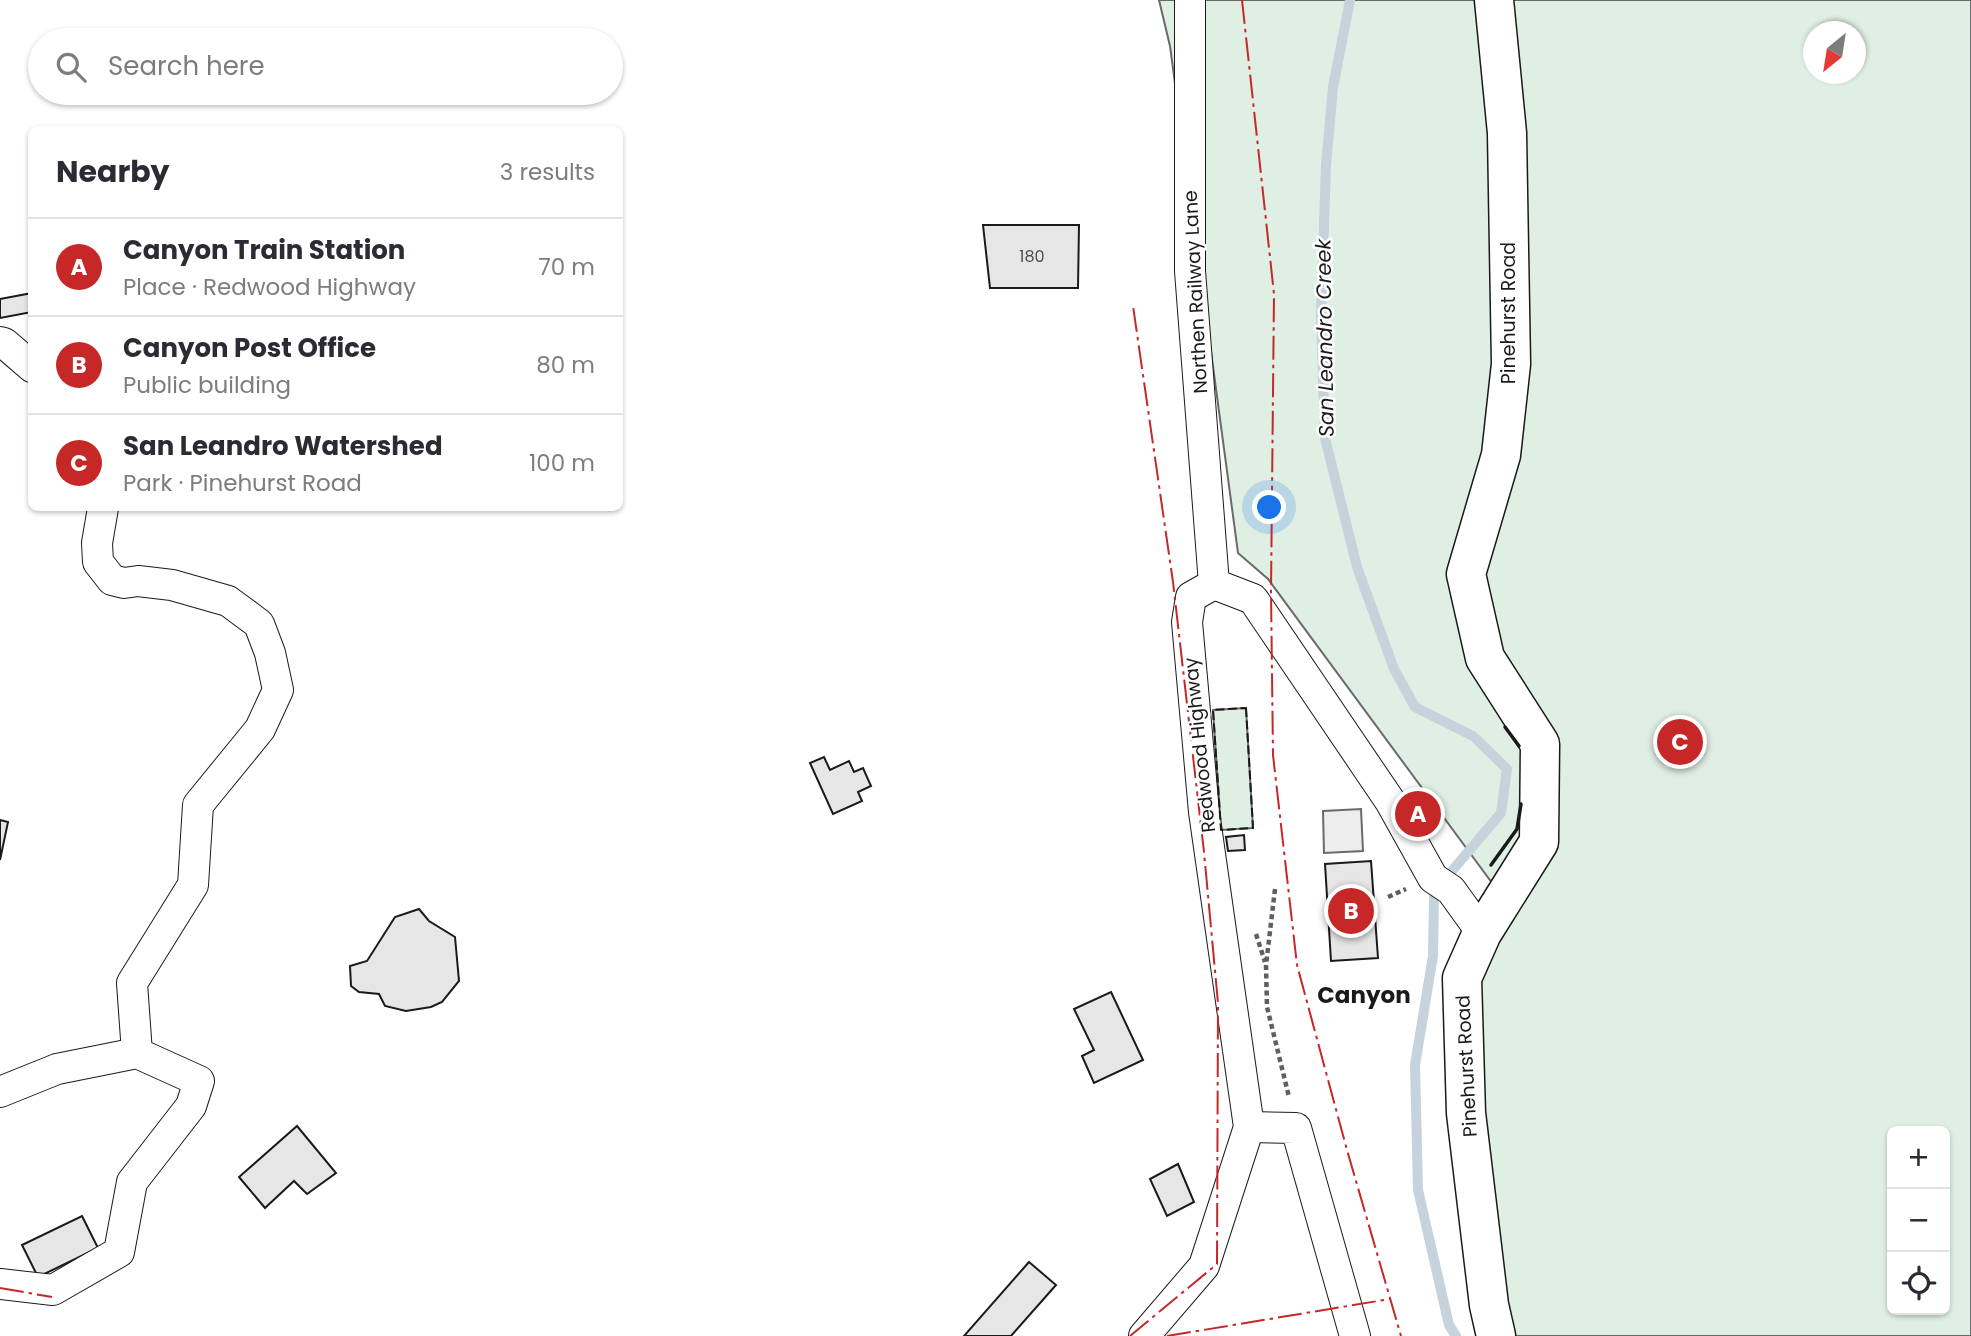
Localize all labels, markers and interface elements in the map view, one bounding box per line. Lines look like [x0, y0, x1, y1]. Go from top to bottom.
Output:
north arrow [1803, 21, 1866, 84]
search box [28, 28, 623, 105]
icon: search [52, 48, 90, 86]
text: Search here [108, 48, 265, 84]
text: Nearby [56, 150, 170, 193]
text: 3 results [500, 156, 595, 188]
street label: Northen Railway Lane [1177, 190, 1214, 394]
text: Canyon Train Station [123, 232, 405, 268]
water label: San Leandro Creek [1308, 237, 1341, 437]
street label: Pinehurst Road [1495, 242, 1522, 384]
house number: 180 [1019, 245, 1045, 268]
text: A [71, 251, 87, 283]
text: 70 m [538, 251, 595, 283]
text: Place · Redwood Highway [123, 271, 416, 303]
text: Canyon Post Office [123, 330, 376, 366]
text: B [71, 349, 87, 381]
text: 80 m [536, 349, 595, 381]
text: Public building [123, 369, 291, 401]
text: San Leandro Watershed [123, 428, 443, 464]
text: C [70, 447, 88, 479]
text: 100 m [529, 447, 595, 479]
text: Park · Pinehurst Road [123, 467, 362, 499]
your location [1252, 490, 1286, 524]
street label: Redwood Highway [1177, 656, 1222, 834]
pin: C [1657, 716, 1703, 768]
pin: A [1395, 788, 1441, 840]
pin: B [1328, 885, 1374, 937]
district label: Canyon [1317, 979, 1411, 1011]
street label: Pinehurst Road [1449, 994, 1484, 1138]
map controls [1887, 1126, 1950, 1315]
button: + [1887, 1126, 1950, 1189]
button: − [1887, 1189, 1950, 1252]
button: locate [1887, 1252, 1950, 1315]

